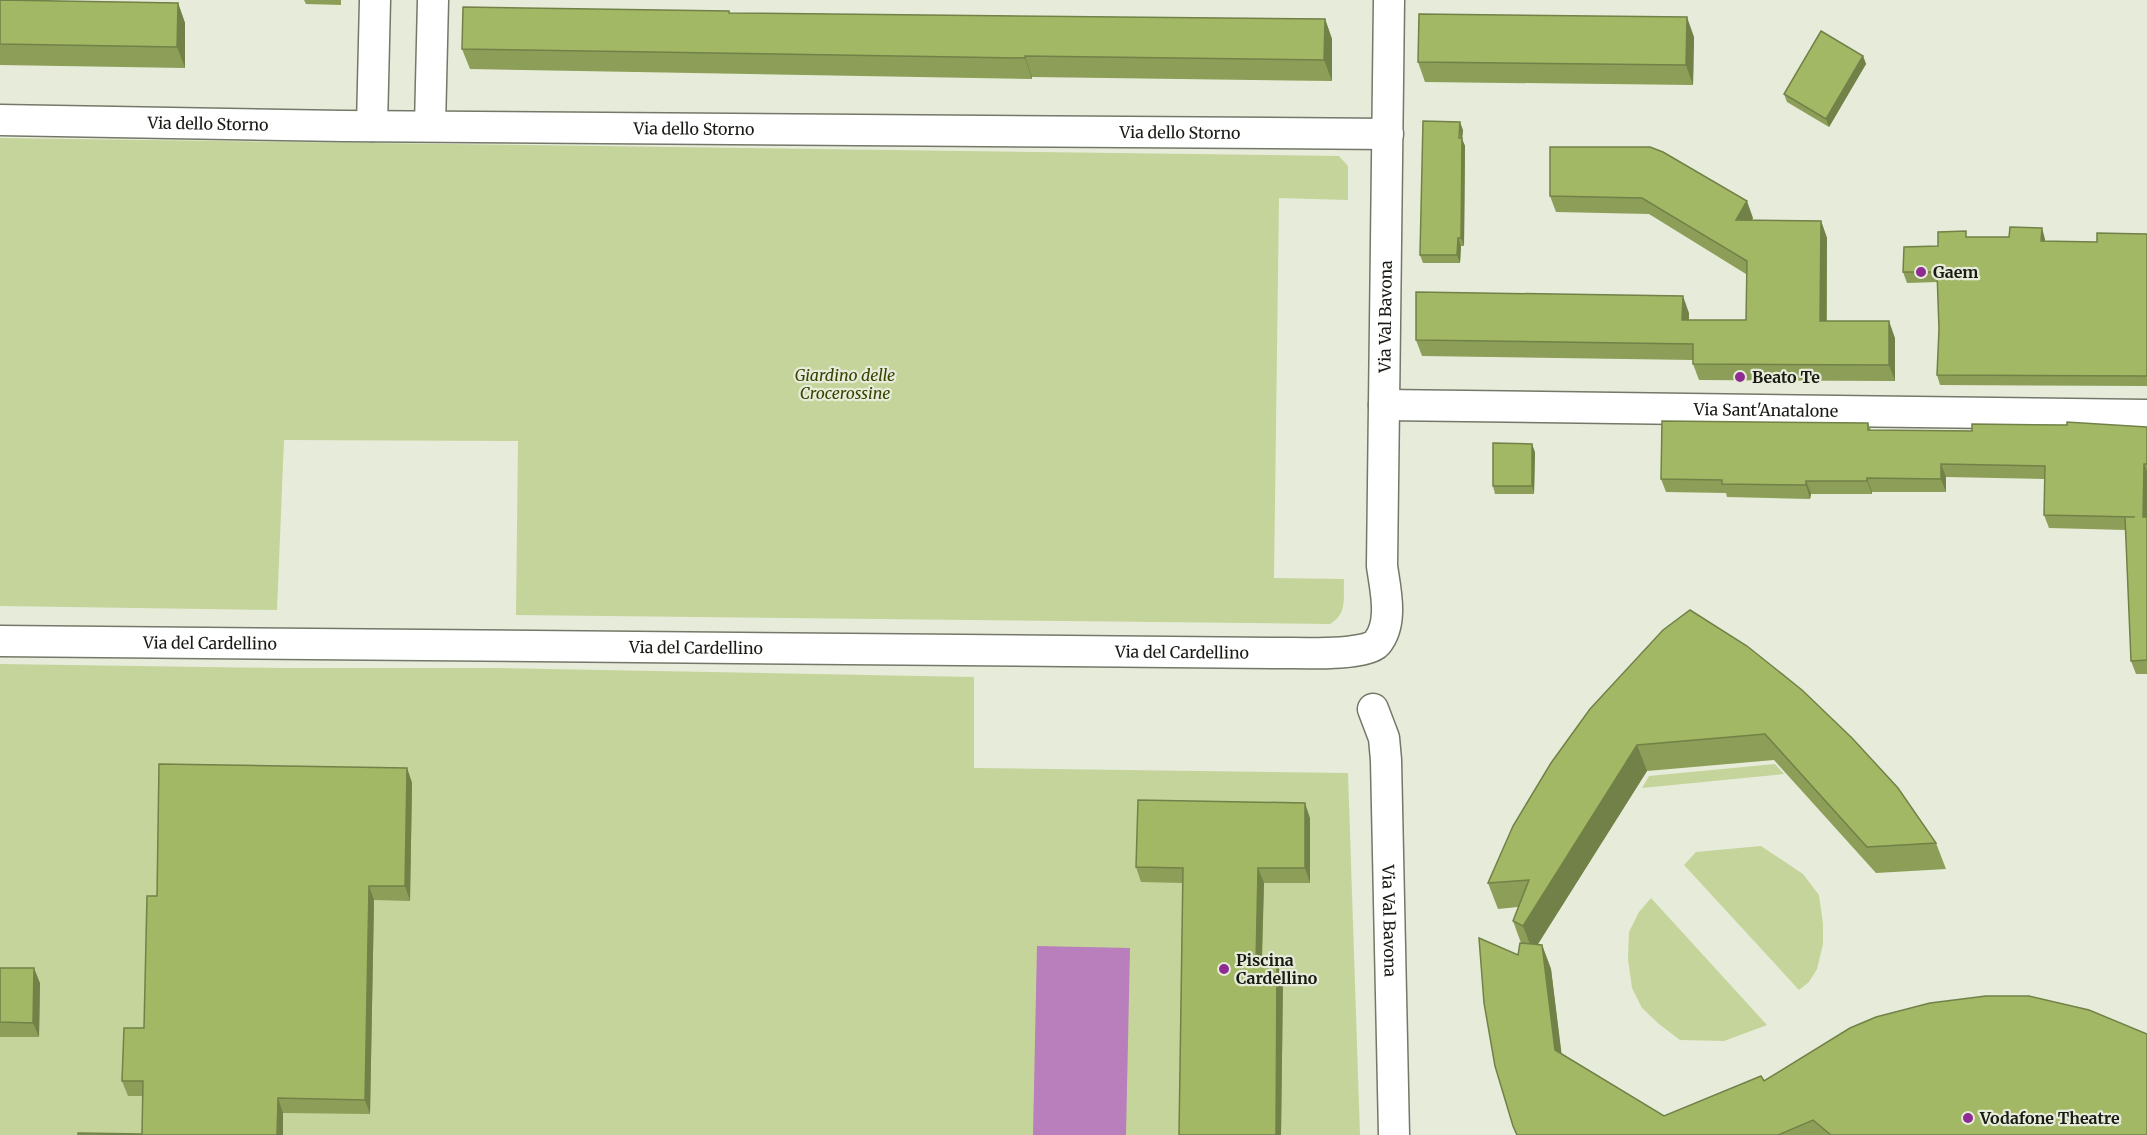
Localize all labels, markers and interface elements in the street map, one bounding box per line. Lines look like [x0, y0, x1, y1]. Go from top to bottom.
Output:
street label: Via dello Storno [146, 113, 269, 135]
street label: Via dello Storno [632, 118, 754, 139]
street label: Via dello Storno [1118, 122, 1240, 143]
street label: Via Val Bavona [1374, 260, 1396, 374]
place label: Gaem [1933, 262, 1978, 282]
marker: Gaem [1914, 265, 1928, 279]
park label: Giardino delle Crocerossine [795, 365, 895, 403]
place label: Beato Te [1752, 367, 1820, 387]
marker: Beato Te [1733, 370, 1747, 384]
street label: Via Sant'Anatalone [1693, 399, 1838, 421]
street label: Via del Cardellino [142, 632, 277, 654]
street label: Via del Cardellino [628, 637, 763, 658]
street label: Via del Cardellino [1114, 641, 1249, 663]
street label: Via Val Bavona [1378, 863, 1401, 978]
place label: Piscina Cardellino [1236, 950, 1318, 988]
marker: Piscina Cardellino [1217, 962, 1231, 976]
place label: Vodafone Theatre [1979, 1108, 2120, 1128]
marker: Vodafone Theatre [1961, 1111, 1975, 1125]

